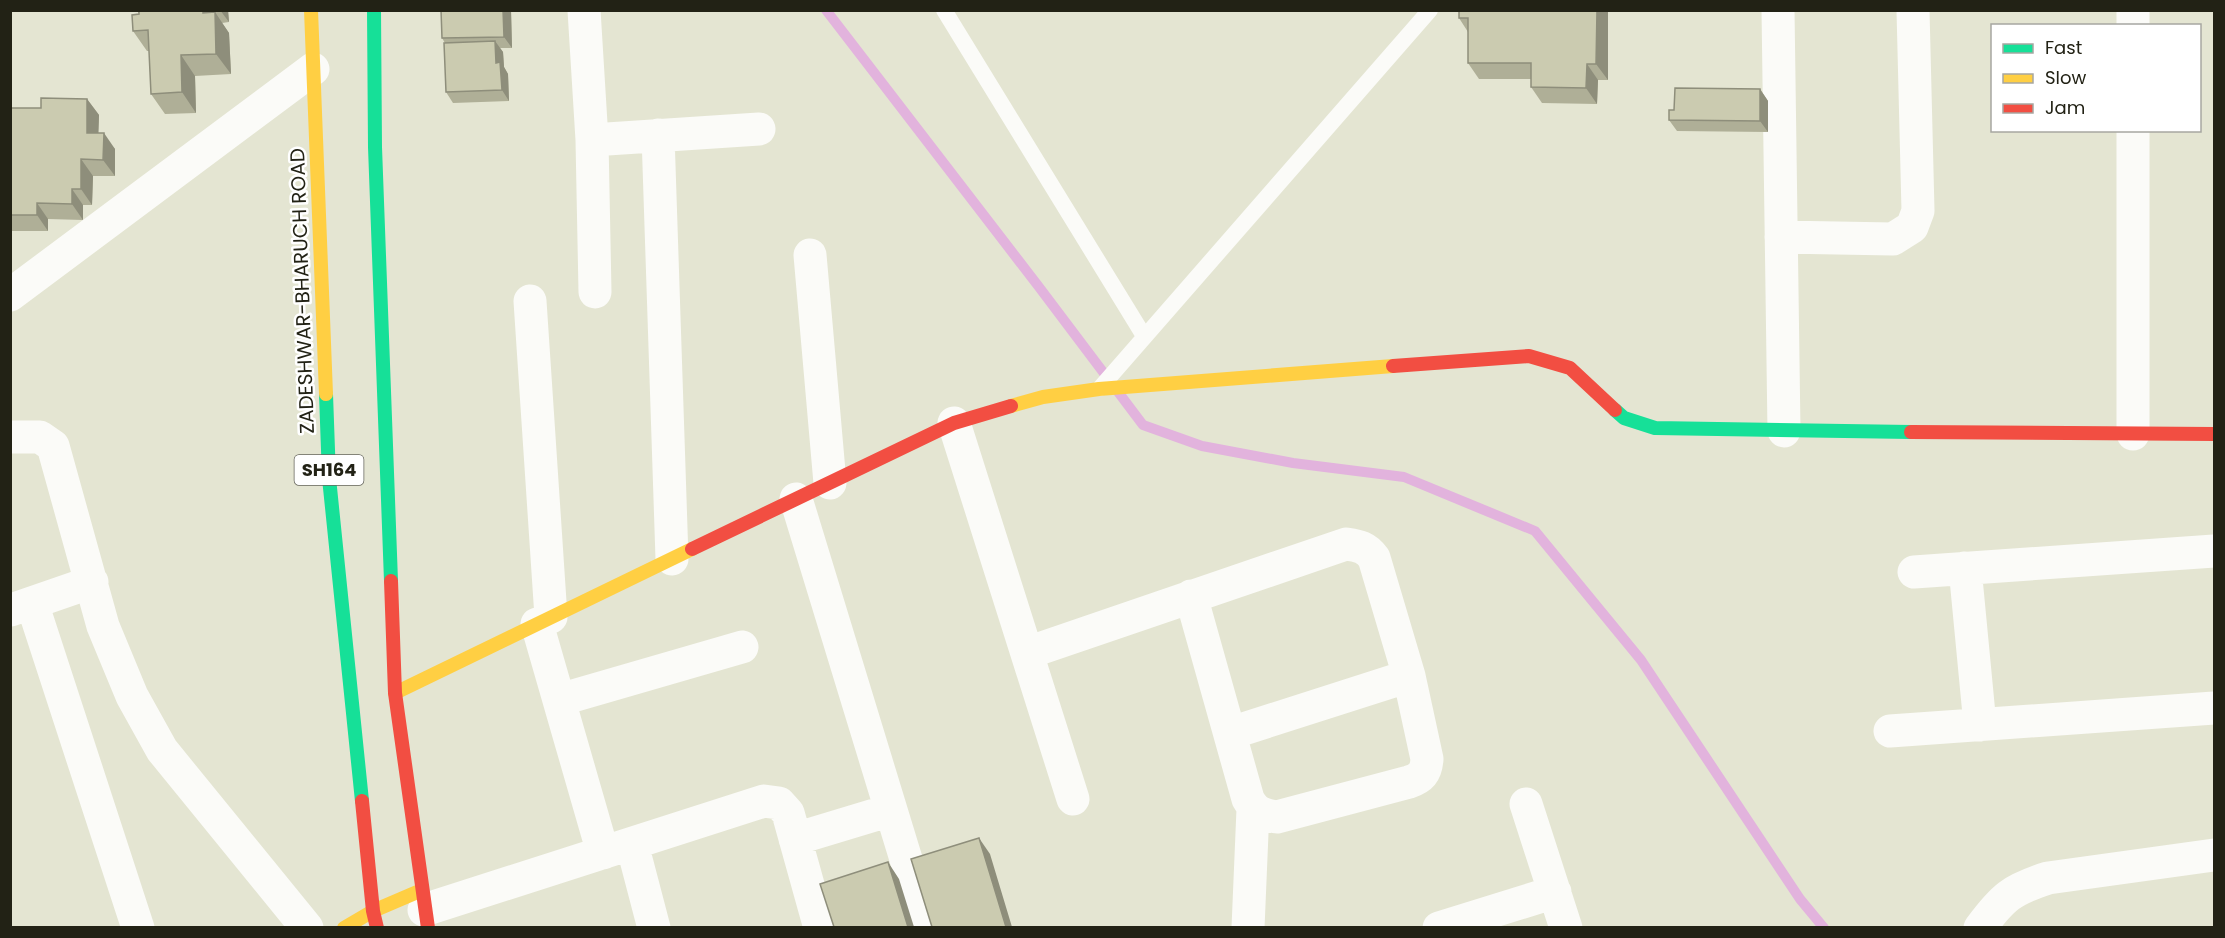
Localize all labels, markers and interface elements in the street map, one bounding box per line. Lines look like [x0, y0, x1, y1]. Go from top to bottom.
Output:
legend [1991, 24, 2201, 132]
text: Fast [2045, 35, 2082, 60]
text: Slow [2045, 65, 2087, 90]
text: Jam [2045, 95, 2085, 120]
street label: ZADESHWAR-BHARUCH ROAD [283, 148, 321, 434]
road number: SH164 [294, 455, 364, 485]

